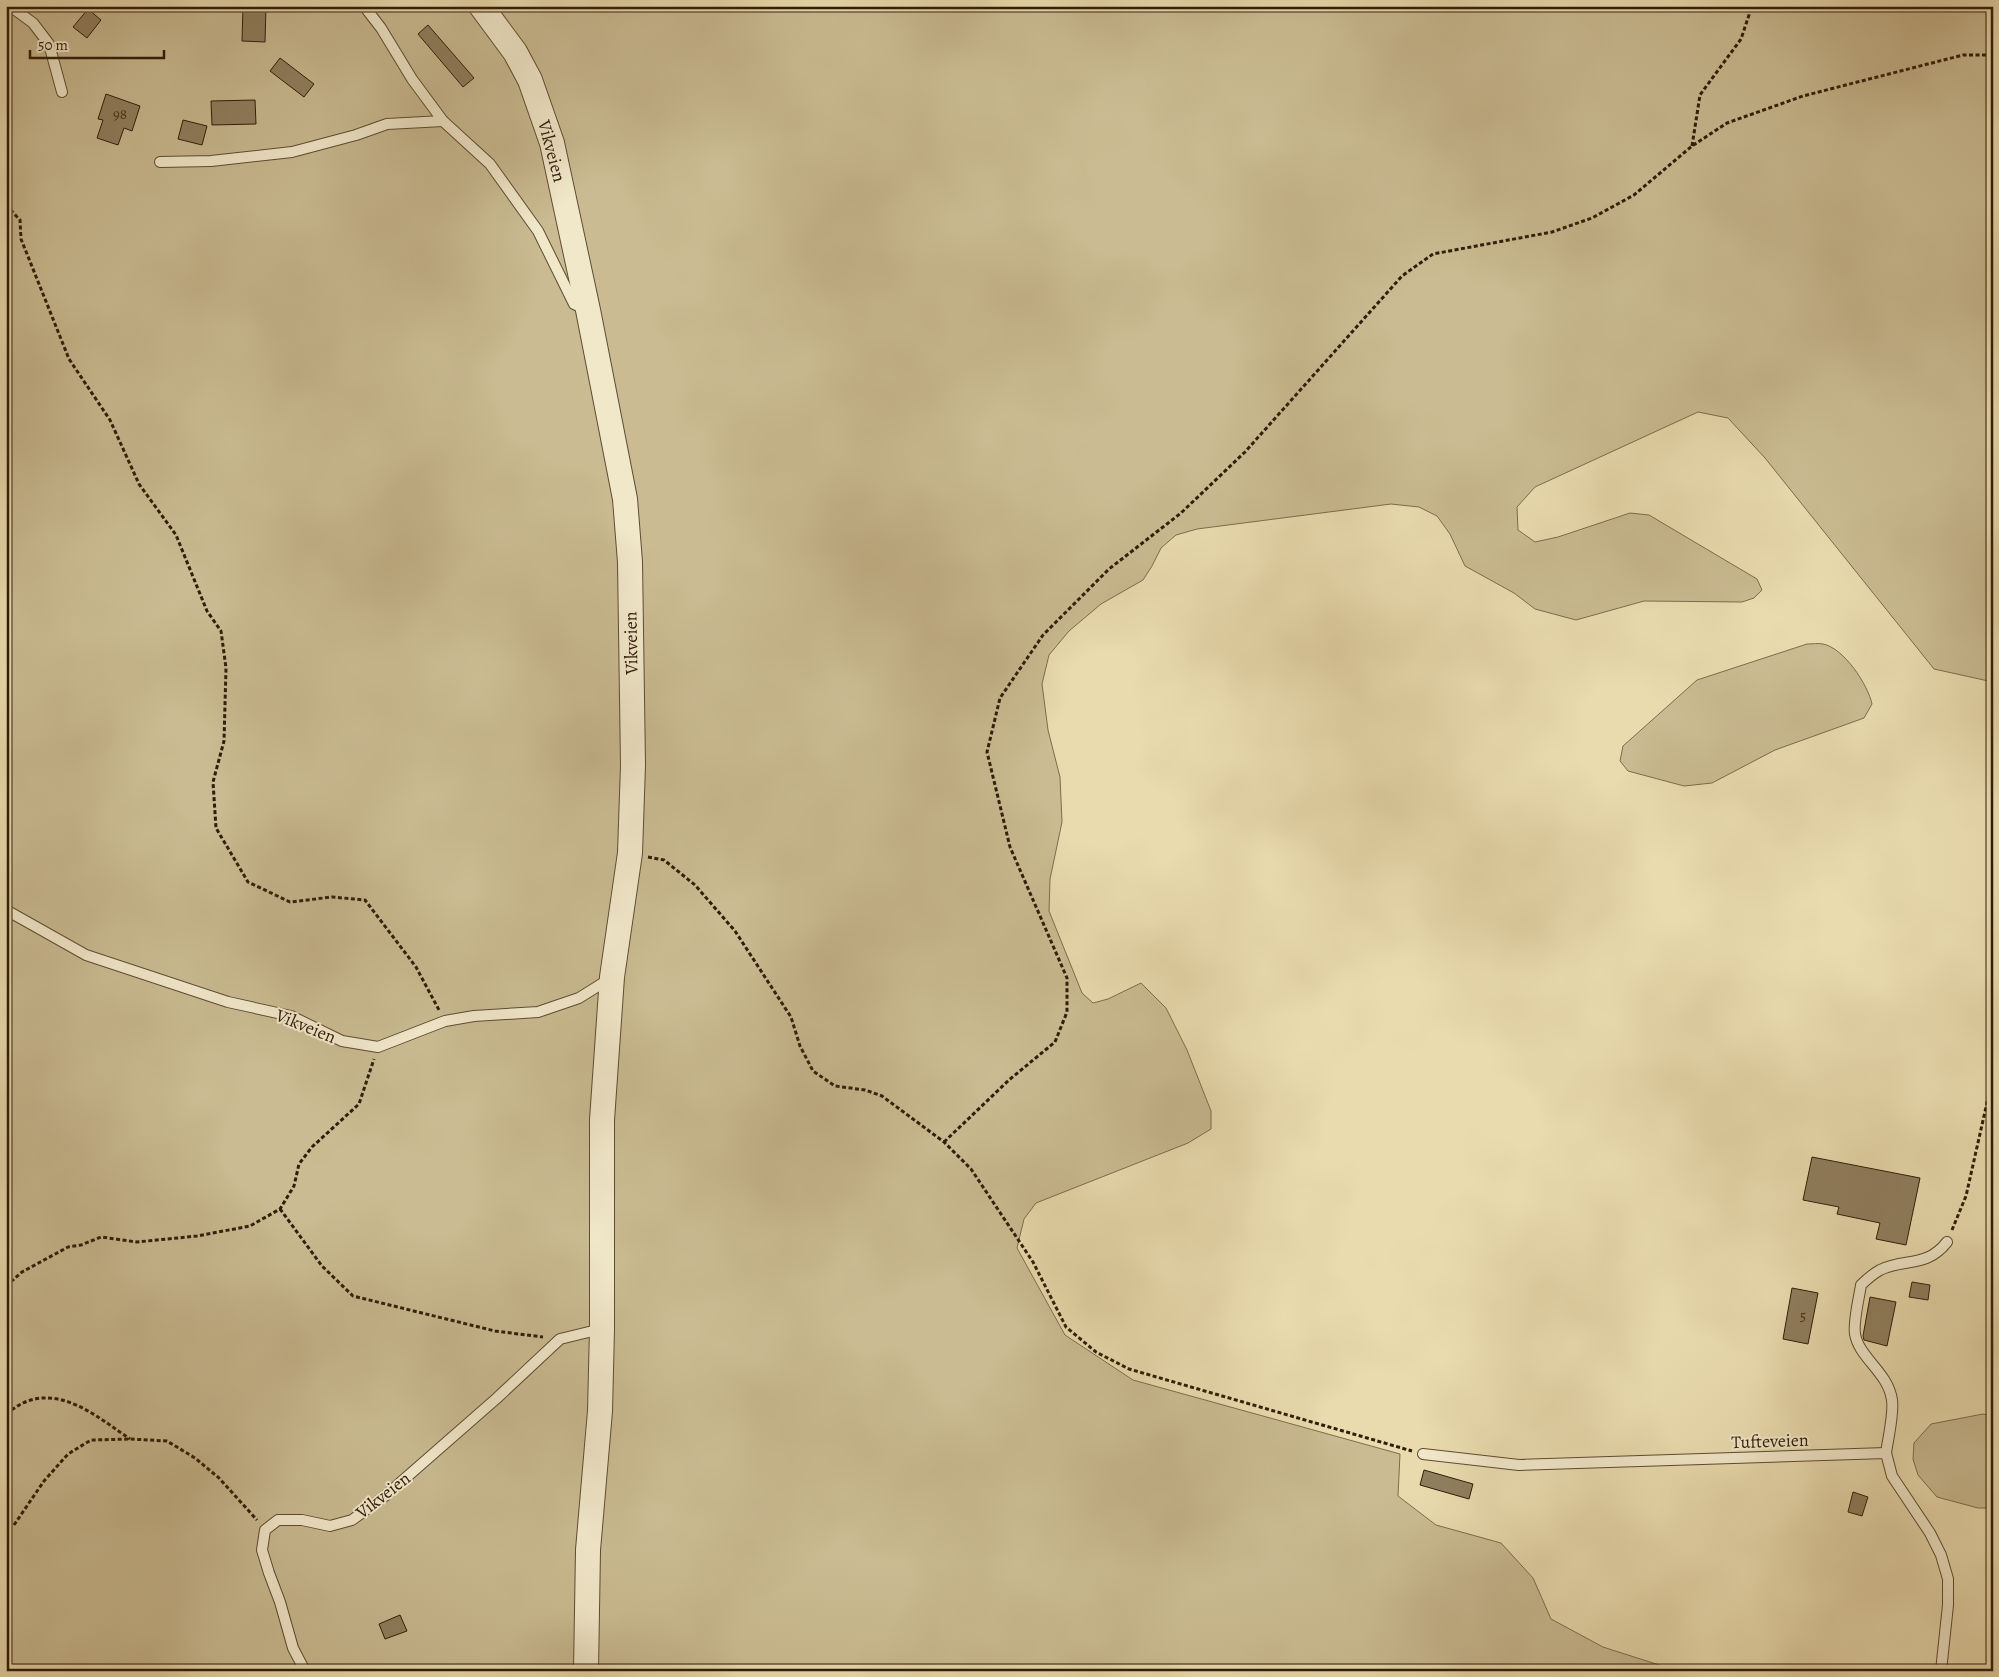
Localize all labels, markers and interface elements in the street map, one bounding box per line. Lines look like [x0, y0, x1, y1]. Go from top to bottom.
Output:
scale bar [30, 28, 164, 60]
text: 50 m [38, 35, 68, 55]
house number: 98 [113, 104, 127, 124]
street label: Vikveien [532, 116, 572, 185]
street label: Vikveien [618, 611, 644, 676]
street label: Vikveien [271, 1003, 340, 1049]
house number: 5 [1800, 1306, 1806, 1326]
street label: Tufteveien [1731, 1428, 1809, 1454]
street label: Vikveien [350, 1466, 415, 1524]

